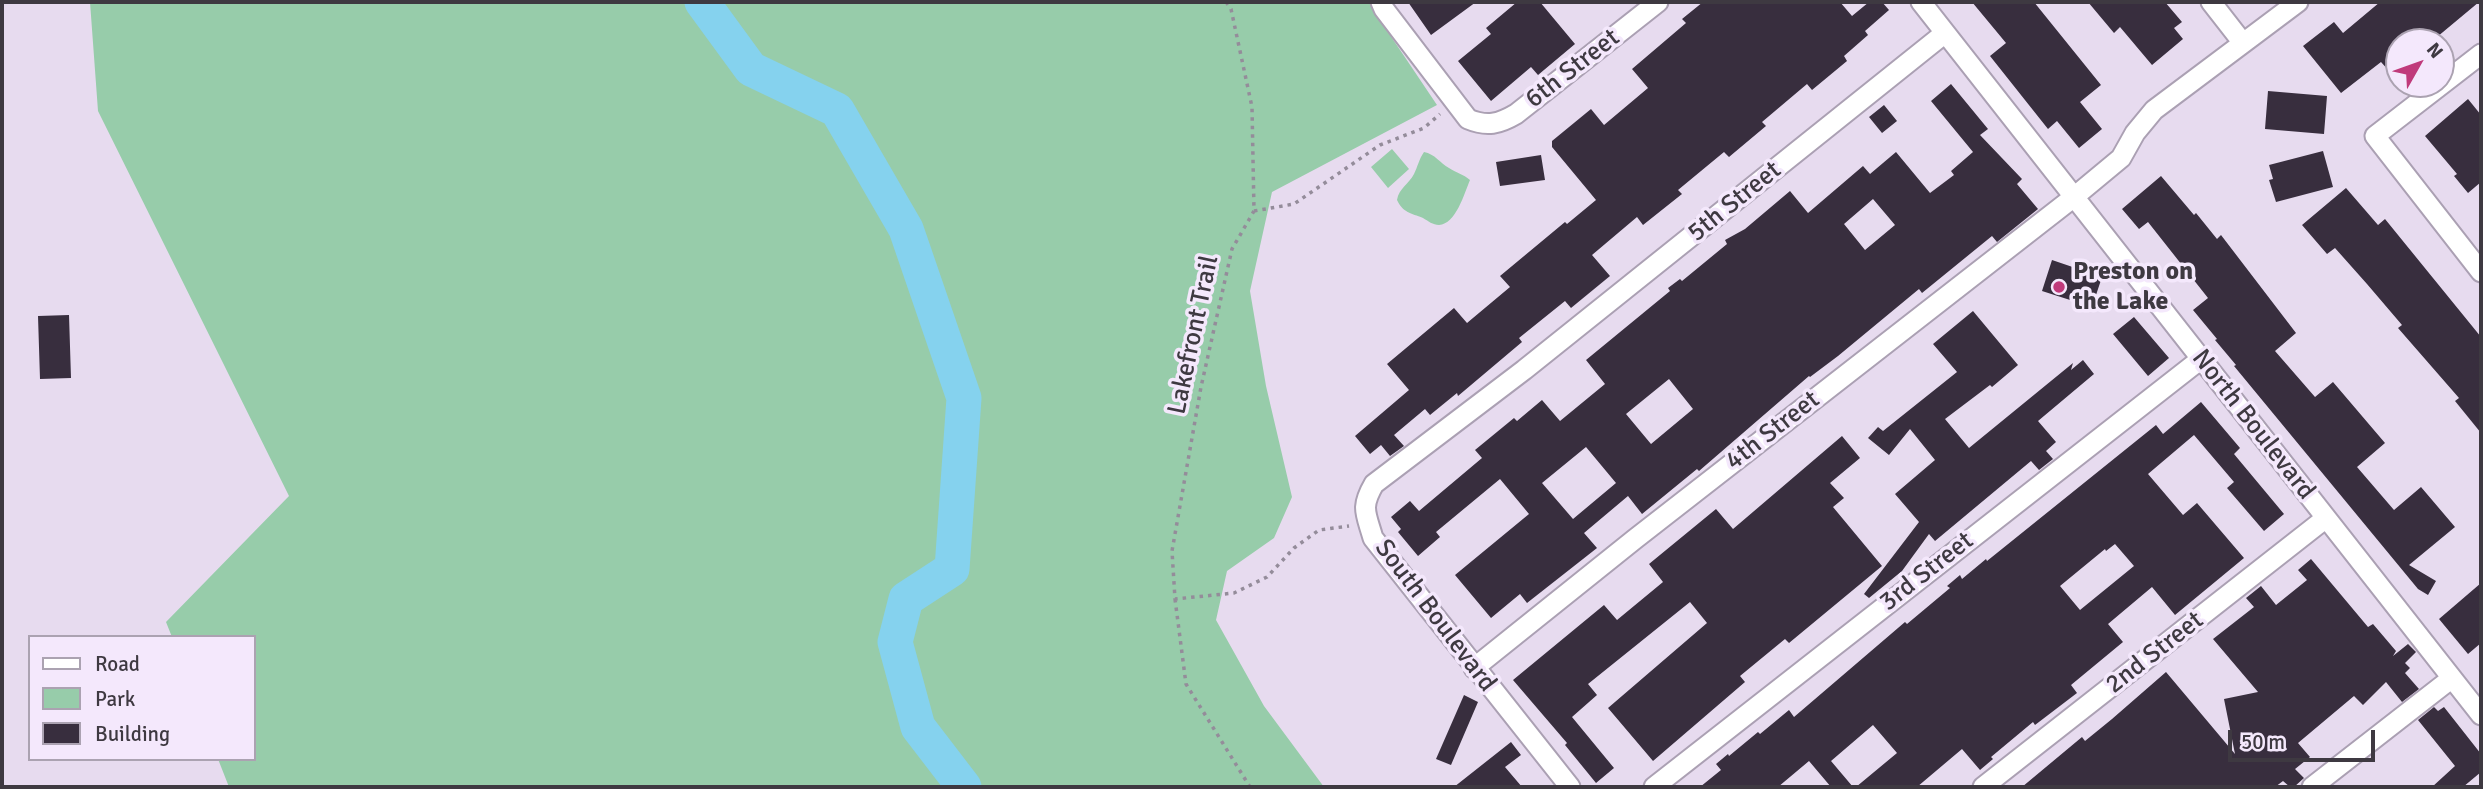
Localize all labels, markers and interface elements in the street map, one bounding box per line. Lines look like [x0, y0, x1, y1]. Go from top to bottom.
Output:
street label: 6th Street [1520, 23, 1626, 115]
north arrow [2385, 28, 2455, 98]
text: N [2421, 38, 2448, 64]
street label: 5th Street [1682, 155, 1788, 249]
street label: Lakefront Trail [1162, 253, 1226, 417]
place label: Preston on the Lake [2073, 256, 2193, 318]
marker: Preston on the Lake [2051, 279, 2067, 295]
street label: North Boulevard [2185, 344, 2321, 506]
street label: 4th Street [1720, 385, 1826, 477]
street label: 3rd Street [1874, 526, 1980, 618]
street label: South Boulevard [1368, 534, 1502, 698]
street label: 2nd Street [2100, 605, 2210, 701]
legend [28, 635, 256, 761]
text: Road [95, 651, 140, 677]
text: Park [95, 686, 135, 712]
scale bar [2231, 716, 2378, 760]
text: Building [95, 721, 170, 747]
text: 50 m [2241, 729, 2285, 755]

